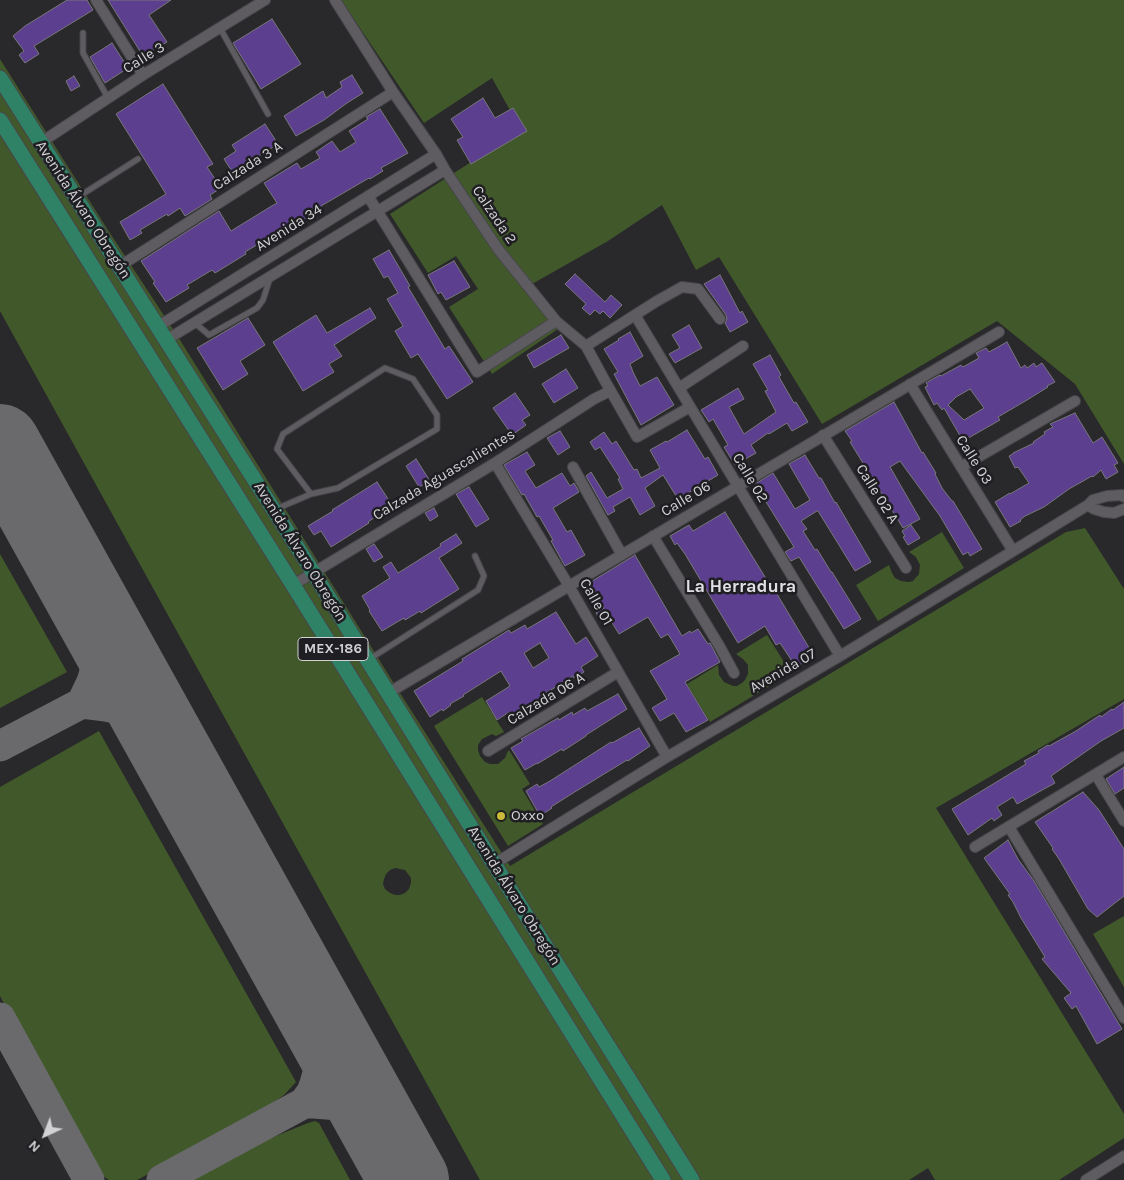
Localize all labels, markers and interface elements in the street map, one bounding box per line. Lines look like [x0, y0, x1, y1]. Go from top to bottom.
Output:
street label: Calle 3 [120, 38, 168, 78]
street label: Calzada 3 A [210, 137, 286, 195]
street label: Avenida Álvaro Obregón [32, 138, 134, 282]
street label: Calzada 2 [468, 182, 520, 248]
street label: Avenida 34 [252, 200, 326, 256]
street label: Calzada Aguascalientes [370, 425, 518, 525]
street label: Calle 03 [952, 432, 996, 488]
street label: Calle 02 [728, 450, 772, 506]
street label: Calle 02 A [852, 461, 902, 527]
street label: Calle 06 [658, 477, 714, 521]
street label: Avenida Álvaro Obregón [250, 479, 350, 625]
street label: Calle 01 [575, 575, 617, 629]
district label: La Herradura [686, 576, 796, 598]
road number: MEX-186 [298, 638, 368, 661]
street label: Avenida 07 [747, 645, 819, 697]
street label: Calzada 06 A [504, 669, 588, 729]
place label: Oxxo [511, 807, 544, 825]
marker: Oxxo [495, 810, 507, 822]
street label: Avenida Álvaro Obregón [464, 823, 564, 969]
north arrow [20, 1110, 70, 1160]
text: N [25, 1137, 44, 1156]

